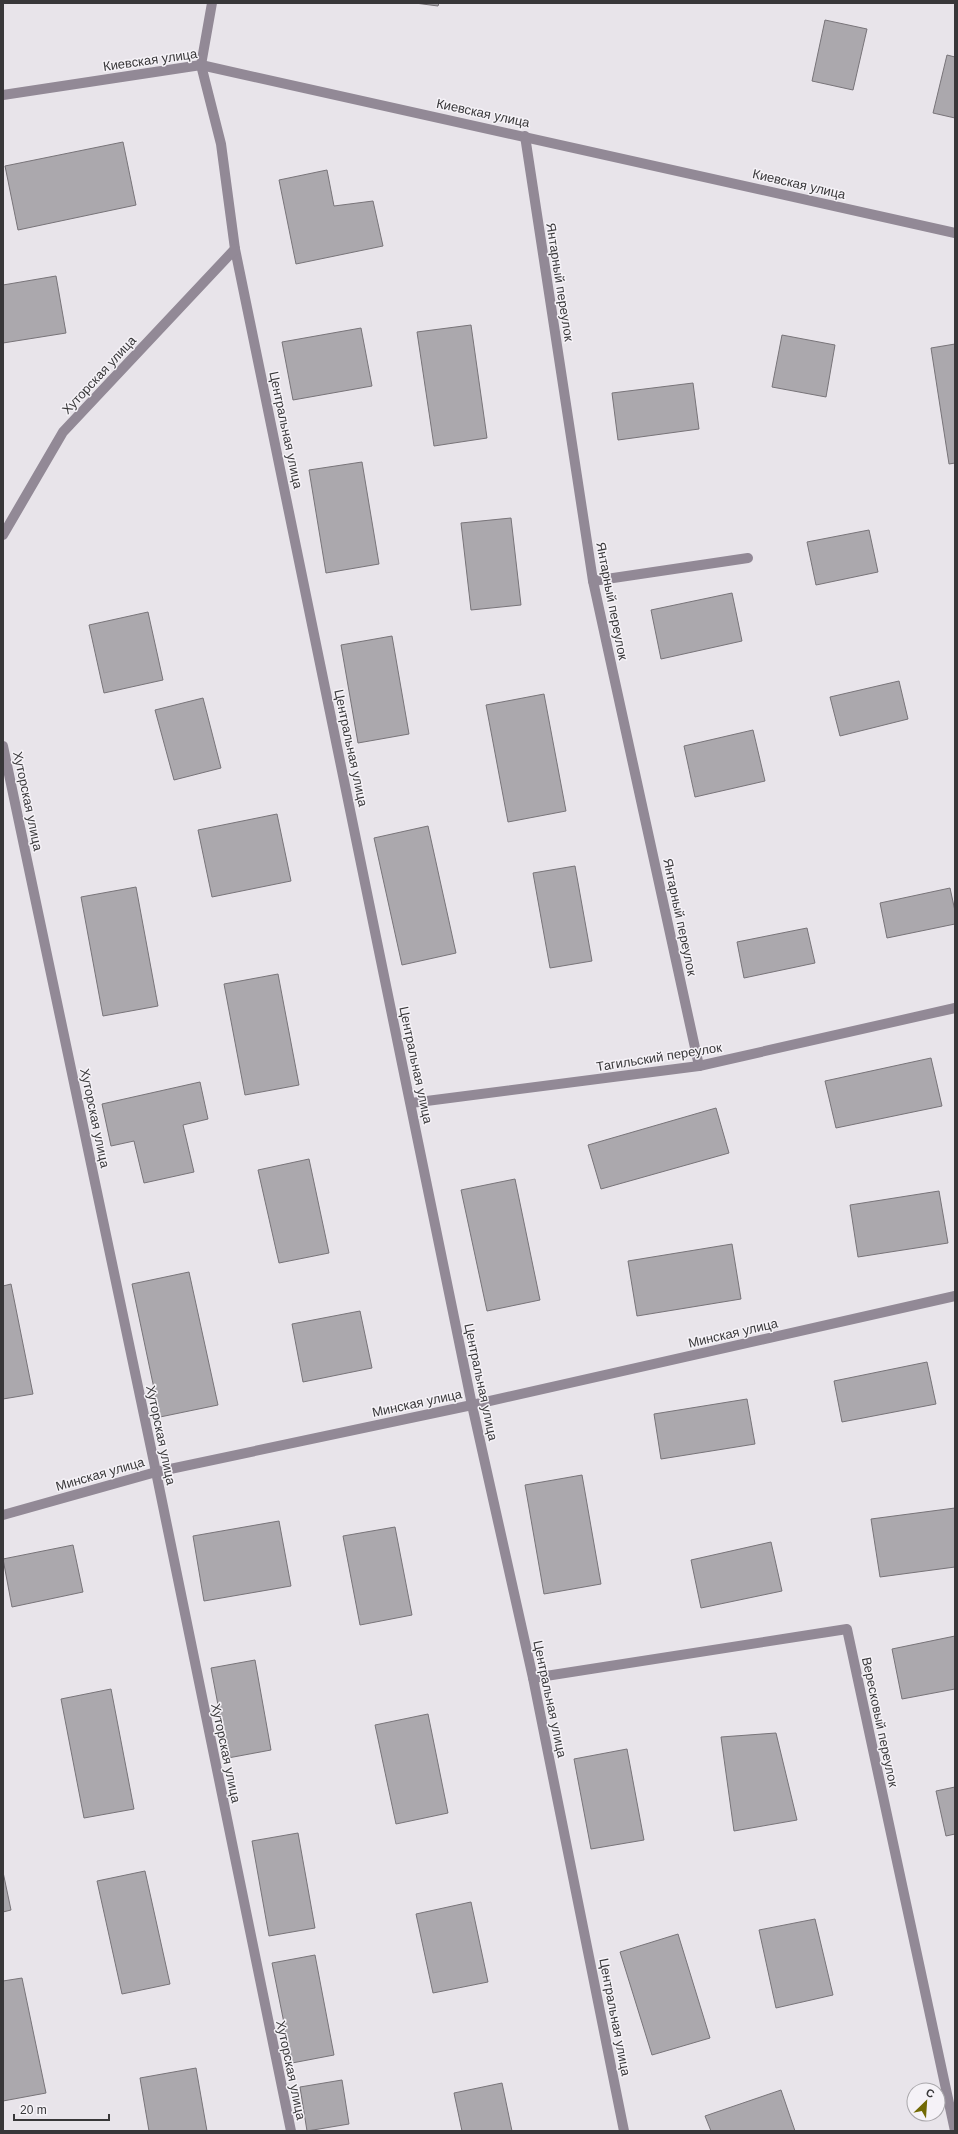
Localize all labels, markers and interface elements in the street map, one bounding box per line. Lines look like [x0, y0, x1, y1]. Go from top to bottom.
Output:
street label: Киевская улица [102, 46, 199, 74]
street label: Киевская улица [435, 96, 532, 130]
street label: Киевская улица [751, 166, 848, 202]
street label: Янтарный переулок [543, 222, 577, 343]
street label: Хуторская улица [59, 332, 140, 417]
street label: Центральная улица [266, 370, 306, 491]
street label: Янтарный переулок [593, 541, 631, 661]
street label: Центральная улица [331, 688, 371, 809]
street label: Хуторская улица [10, 750, 46, 853]
street label: Янтарный переулок [660, 857, 700, 977]
street label: Центральная улица [396, 1005, 436, 1126]
street label: Тагильский переулок [595, 1040, 723, 1074]
street label: Хуторская улица [77, 1067, 113, 1170]
street label: Минская улица [687, 1315, 780, 1351]
street label: Центральная улица [461, 1322, 501, 1443]
street label: Хуторская улица [143, 1384, 179, 1487]
street label: Минская улица [371, 1386, 464, 1420]
street label: Минская улица [54, 1454, 147, 1494]
street label: Центральная улица [530, 1639, 570, 1760]
street label: Вересковый переулок [859, 1656, 901, 1789]
street label: Хуторская улица [208, 1702, 244, 1805]
street label: Центральная улица [596, 1957, 634, 2078]
street label: Хуторская улица [273, 2019, 309, 2122]
north arrow [906, 2082, 946, 2122]
text: С [924, 2086, 936, 2100]
scale bar [14, 2096, 109, 2122]
text: 20 m [20, 2103, 47, 2117]

